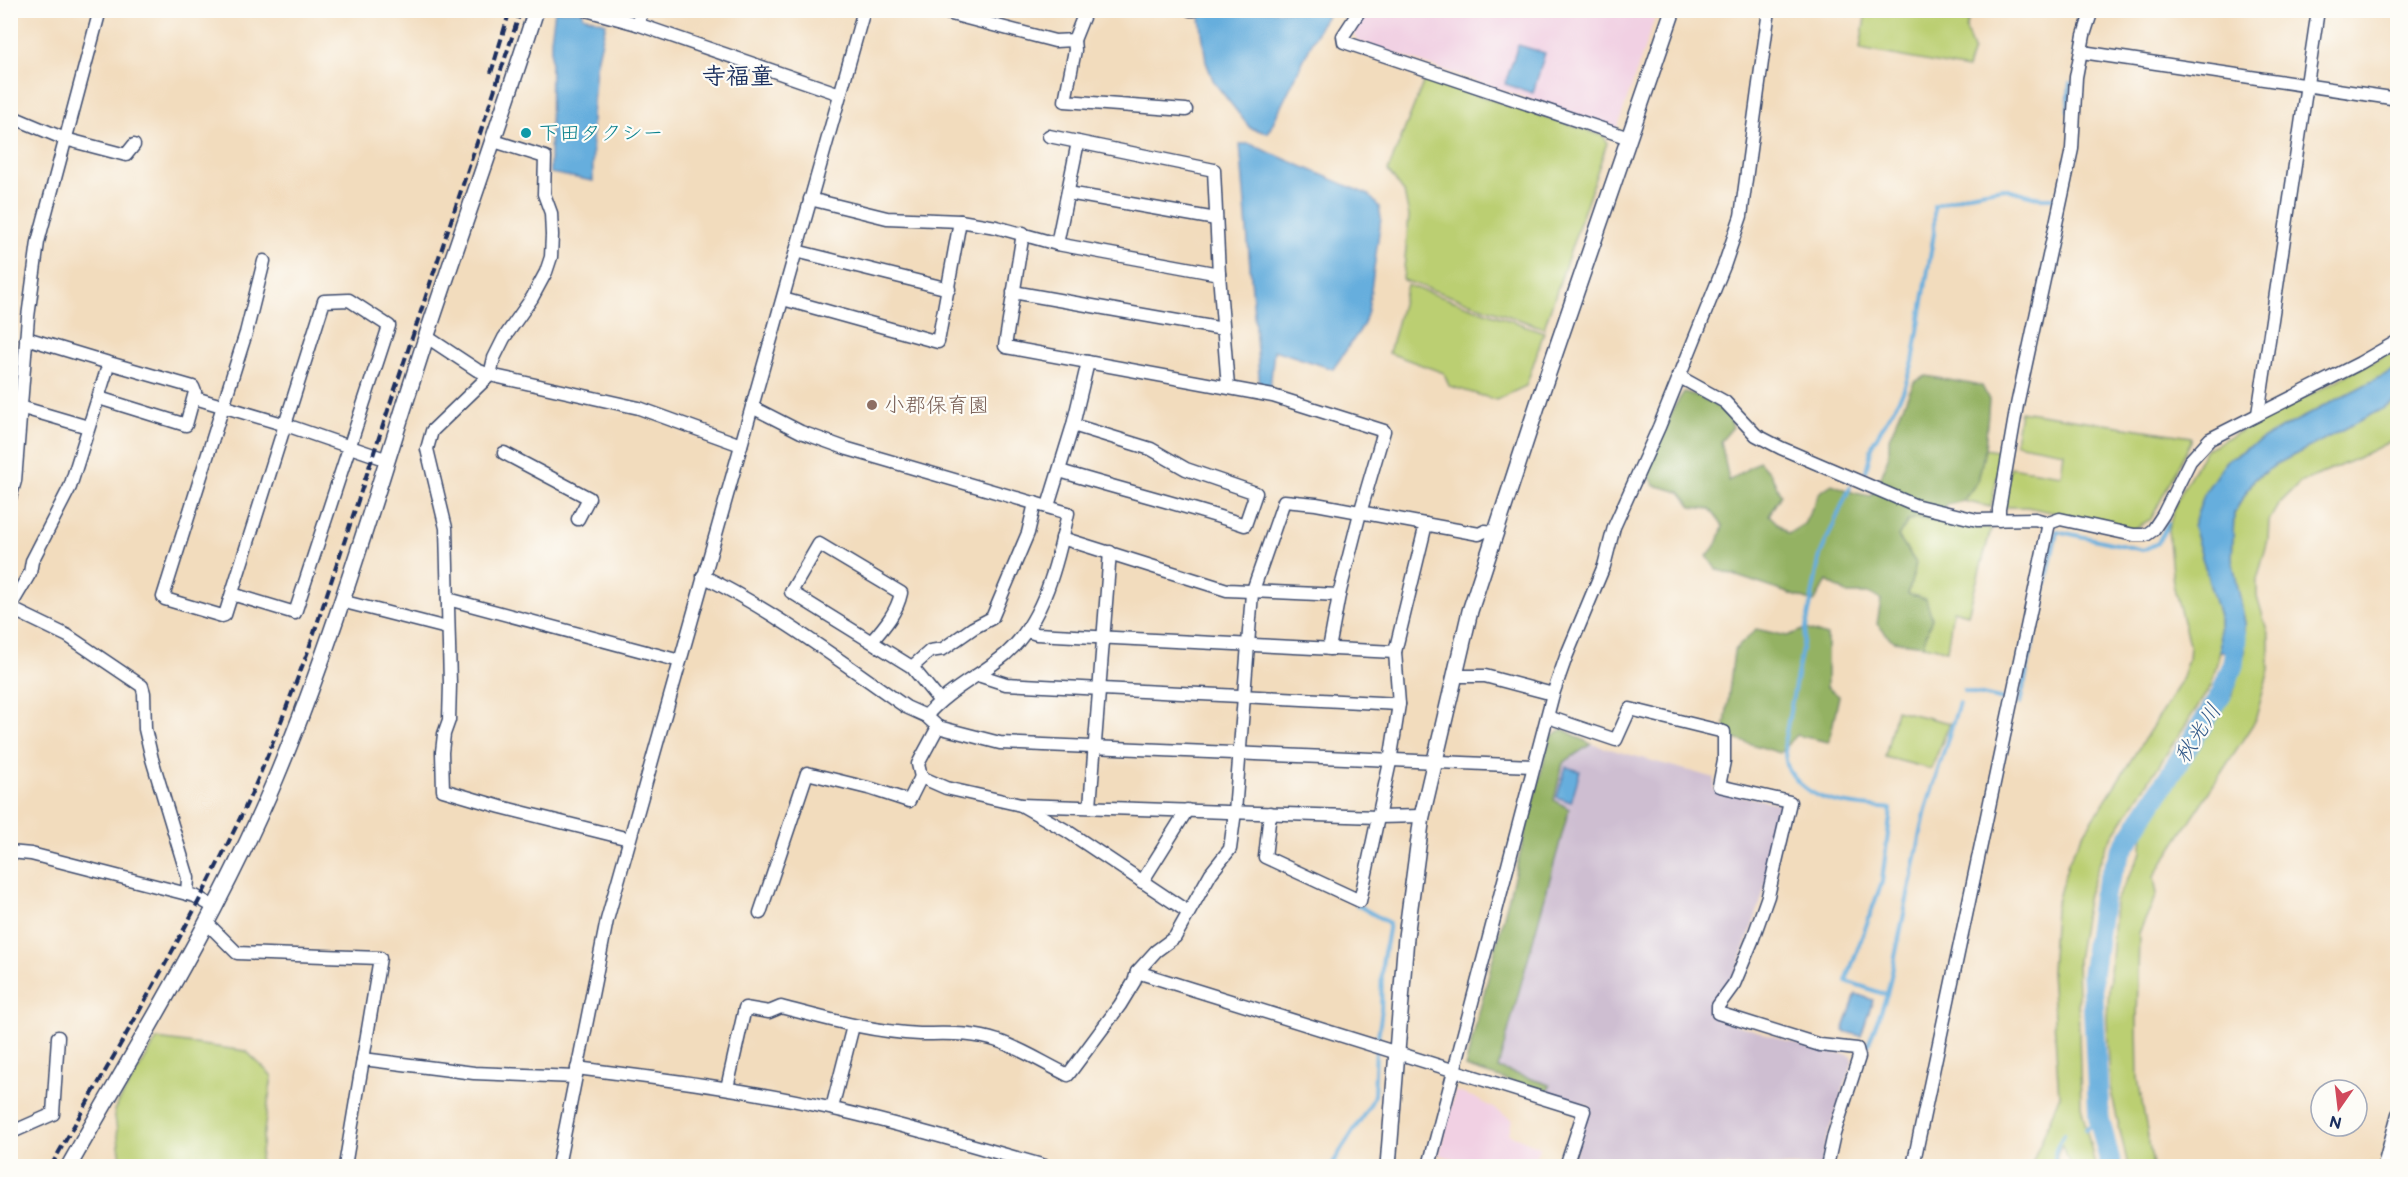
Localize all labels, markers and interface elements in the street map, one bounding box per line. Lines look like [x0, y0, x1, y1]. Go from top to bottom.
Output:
district label: 寺福童 [702, 62, 774, 91]
place label: 下田タクシー [538, 121, 664, 146]
marker: 下田タクシー [519, 126, 533, 140]
place label: 小郡保育園 [884, 393, 989, 418]
marker: 小郡保育園 [865, 398, 879, 412]
water label: 秋光川 [2169, 699, 2228, 769]
north arrow [2309, 1078, 2369, 1138]
text: N [2328, 1110, 2344, 1132]

